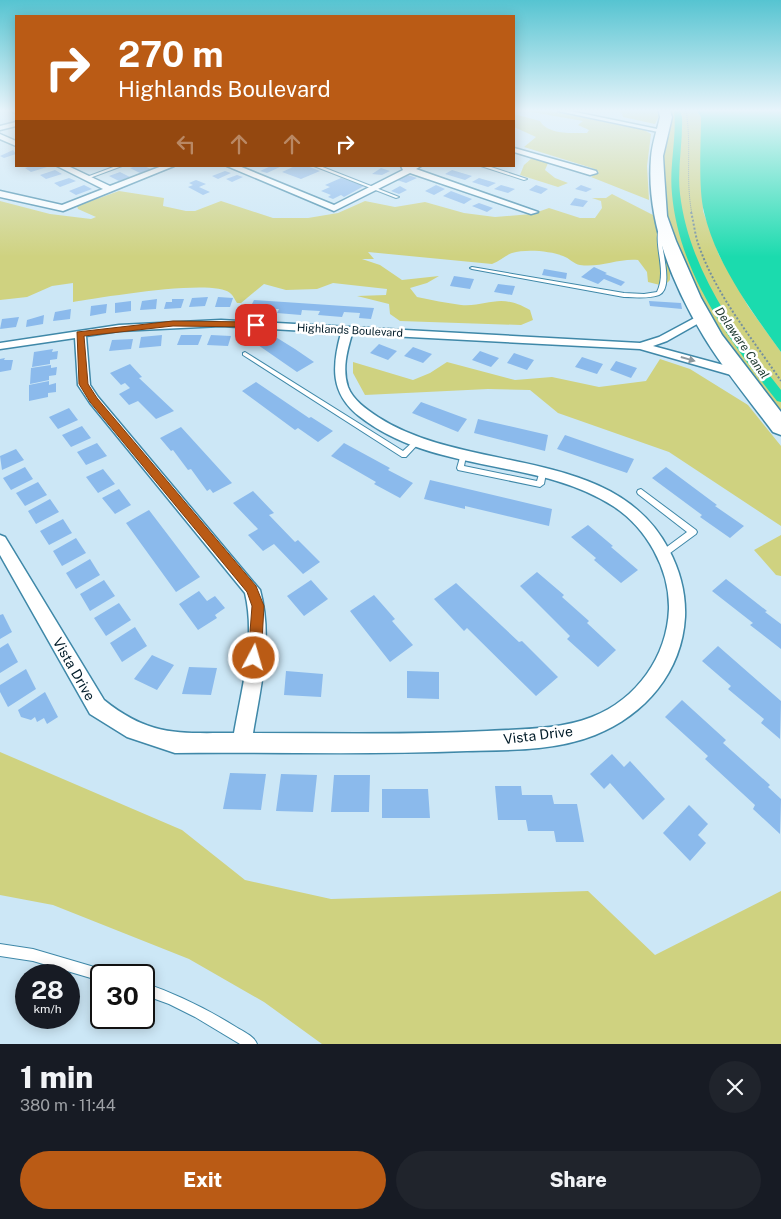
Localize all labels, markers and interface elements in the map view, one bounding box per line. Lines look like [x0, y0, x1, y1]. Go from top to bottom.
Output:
text: 270 m [118, 34, 224, 75]
icon: right [35, 35, 100, 100]
text: Highlands Boulevard [118, 76, 331, 102]
icon: left [172, 130, 200, 158]
icon: ahead [225, 130, 253, 158]
icon: ahead [278, 130, 306, 158]
icon: right [331, 130, 359, 158]
pin [235, 304, 277, 346]
water label: Delaware Canal [712, 305, 772, 381]
icon: arrive [242, 311, 270, 339]
street label: Highlands Boulevard [297, 321, 403, 339]
one-way arrow [681, 356, 696, 364]
position arrow [227, 631, 279, 683]
street label: Vista Drive [50, 635, 98, 703]
street label: Vista Drive [502, 723, 574, 747]
speed limit sign: 30 [90, 964, 155, 1029]
text: 28 [31, 975, 64, 1005]
text: km/h [33, 1002, 62, 1016]
text: 1 min [20, 1059, 93, 1095]
button: close [709, 1061, 761, 1113]
text: 380 m · 11:44 [20, 1096, 116, 1115]
button: Exit [20, 1151, 386, 1209]
button: Share [396, 1151, 761, 1209]

